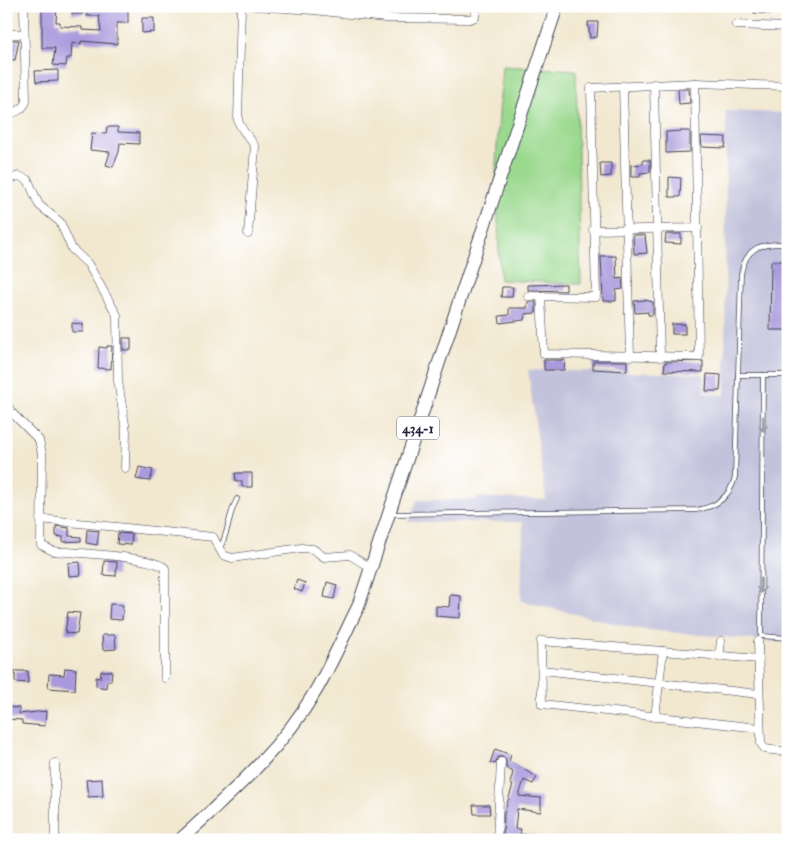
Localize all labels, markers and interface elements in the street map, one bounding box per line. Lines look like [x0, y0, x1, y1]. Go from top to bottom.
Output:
one-way arrow [758, 415, 768, 431]
road number: 434-1 [397, 416, 439, 439]
one-way arrow [756, 578, 766, 594]

